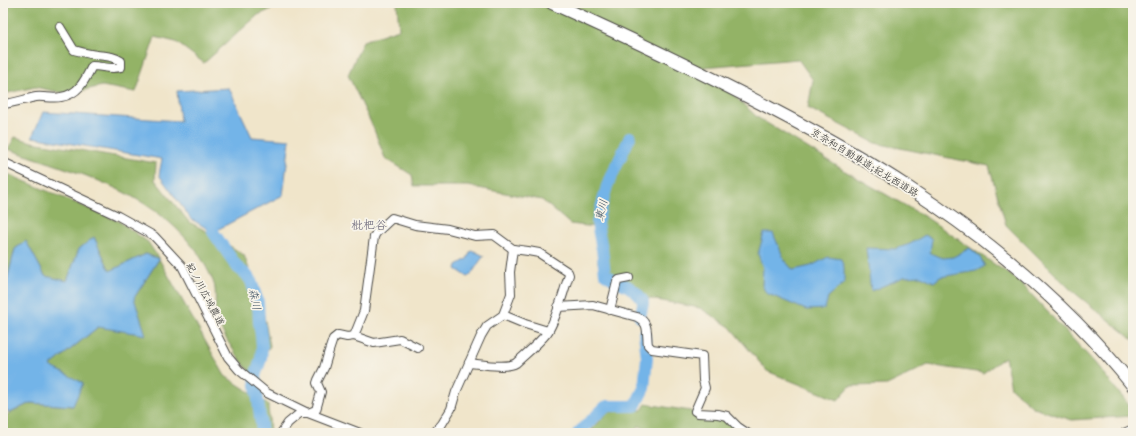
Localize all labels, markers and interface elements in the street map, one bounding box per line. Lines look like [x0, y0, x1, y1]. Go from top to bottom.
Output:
street label: 京奈和自動車道;紀北西道路 [809, 124, 921, 200]
water label: 東川 [591, 197, 610, 222]
district label: 枇杷谷 [351, 216, 387, 232]
street label: 紀ノ川広域農道 [183, 260, 229, 328]
water label: 森川 [246, 286, 265, 311]

